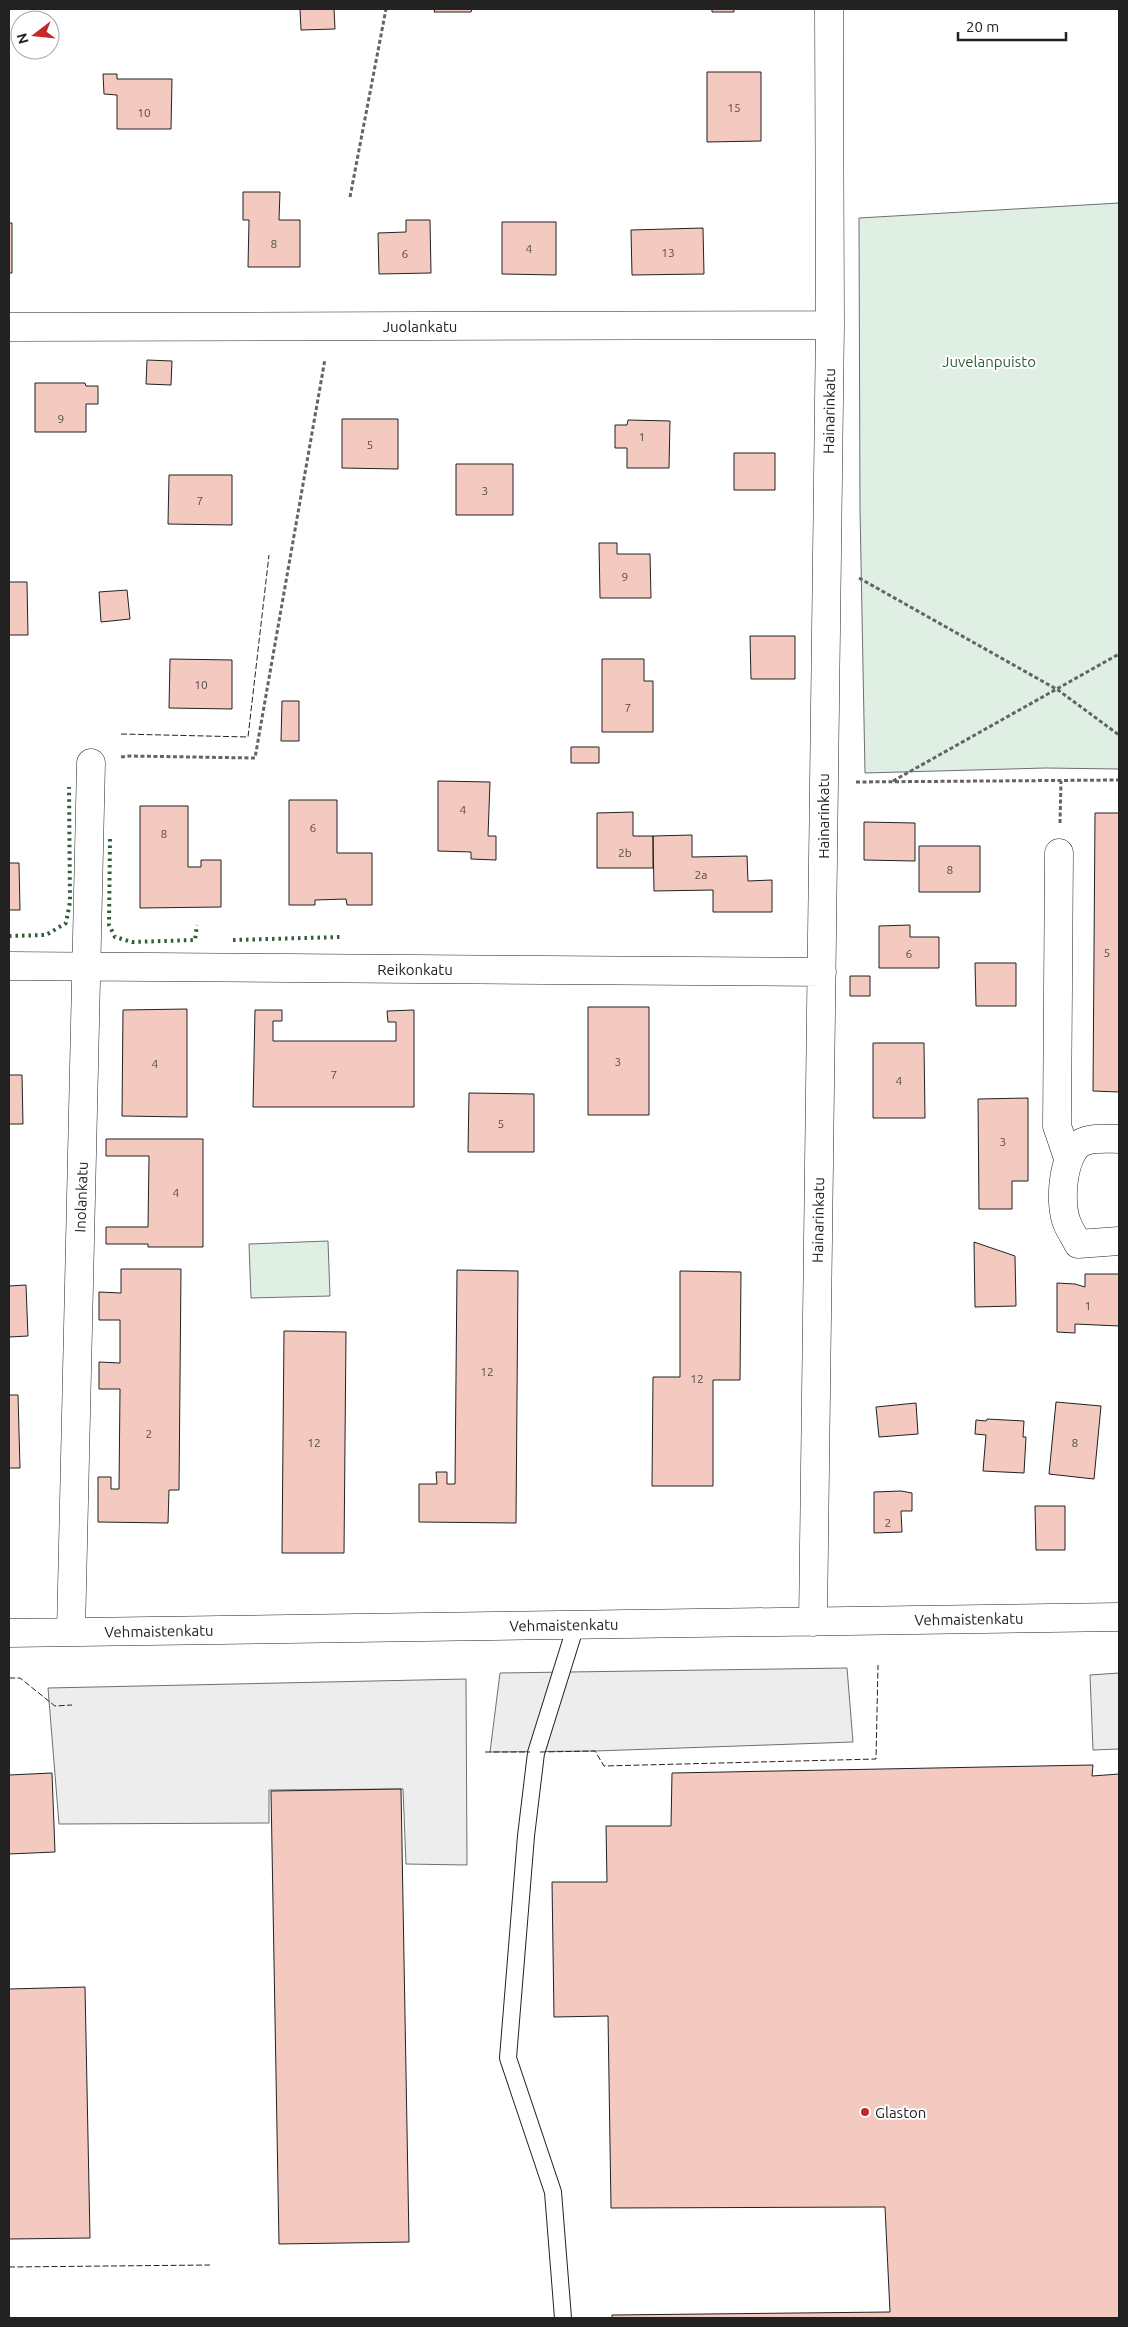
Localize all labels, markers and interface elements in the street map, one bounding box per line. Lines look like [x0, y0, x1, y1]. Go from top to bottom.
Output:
north arrow [10, 10, 60, 60]
scale bar [958, 10, 1066, 42]
text: 20 m [966, 18, 999, 35]
text: N [13, 31, 32, 46]
house number: 15 [727, 101, 741, 114]
house number: 10 [137, 106, 151, 119]
house number: 8 [271, 237, 278, 250]
house number: 4 [526, 242, 533, 255]
house number: 13 [661, 246, 675, 259]
house number: 6 [402, 247, 409, 260]
street label: Juolankatu [383, 318, 457, 335]
park label: Juvelanpuisto [942, 353, 1036, 370]
street label: Hainarinkatu [820, 368, 838, 454]
house number: 9 [58, 412, 64, 425]
house number: 1 [639, 430, 645, 443]
house number: 5 [367, 438, 373, 451]
house number: 3 [482, 484, 488, 497]
house number: 7 [197, 494, 203, 507]
house number: 9 [622, 570, 628, 583]
house number: 10 [194, 678, 208, 691]
house number: 7 [625, 701, 631, 714]
street label: Hainarinkatu [815, 773, 832, 859]
house number: 4 [460, 803, 467, 816]
house number: 6 [310, 821, 317, 834]
house number: 8 [161, 827, 168, 840]
house number: 2b [618, 846, 632, 859]
house number: 8 [947, 863, 954, 876]
house number: 2a [695, 868, 707, 881]
house number: 5 [1104, 946, 1110, 959]
house number: 6 [906, 947, 913, 960]
street label: Reikonkatu [377, 961, 453, 978]
house number: 3 [615, 1055, 621, 1068]
house number: 4 [152, 1057, 159, 1070]
house number: 7 [331, 1068, 337, 1081]
house number: 4 [896, 1074, 903, 1087]
house number: 5 [498, 1117, 504, 1130]
house number: 3 [1000, 1135, 1006, 1148]
street label: Inolankatu [71, 1161, 91, 1233]
street label: Hainarinkatu [809, 1177, 827, 1263]
house number: 4 [173, 1186, 180, 1199]
house number: 1 [1085, 1299, 1091, 1312]
house number: 12 [480, 1365, 494, 1378]
house number: 12 [690, 1372, 704, 1385]
house number: 2 [146, 1427, 152, 1440]
house number: 12 [307, 1436, 321, 1449]
house number: 8 [1072, 1436, 1079, 1449]
house number: 2 [885, 1516, 891, 1529]
street label: Vehmaistenkatu [914, 1610, 1024, 1628]
street label: Vehmaistenkatu [509, 1616, 619, 1634]
street label: Vehmaistenkatu [104, 1622, 214, 1640]
place label: Glaston [875, 2104, 926, 2121]
marker: Glaston [859, 2106, 871, 2118]

